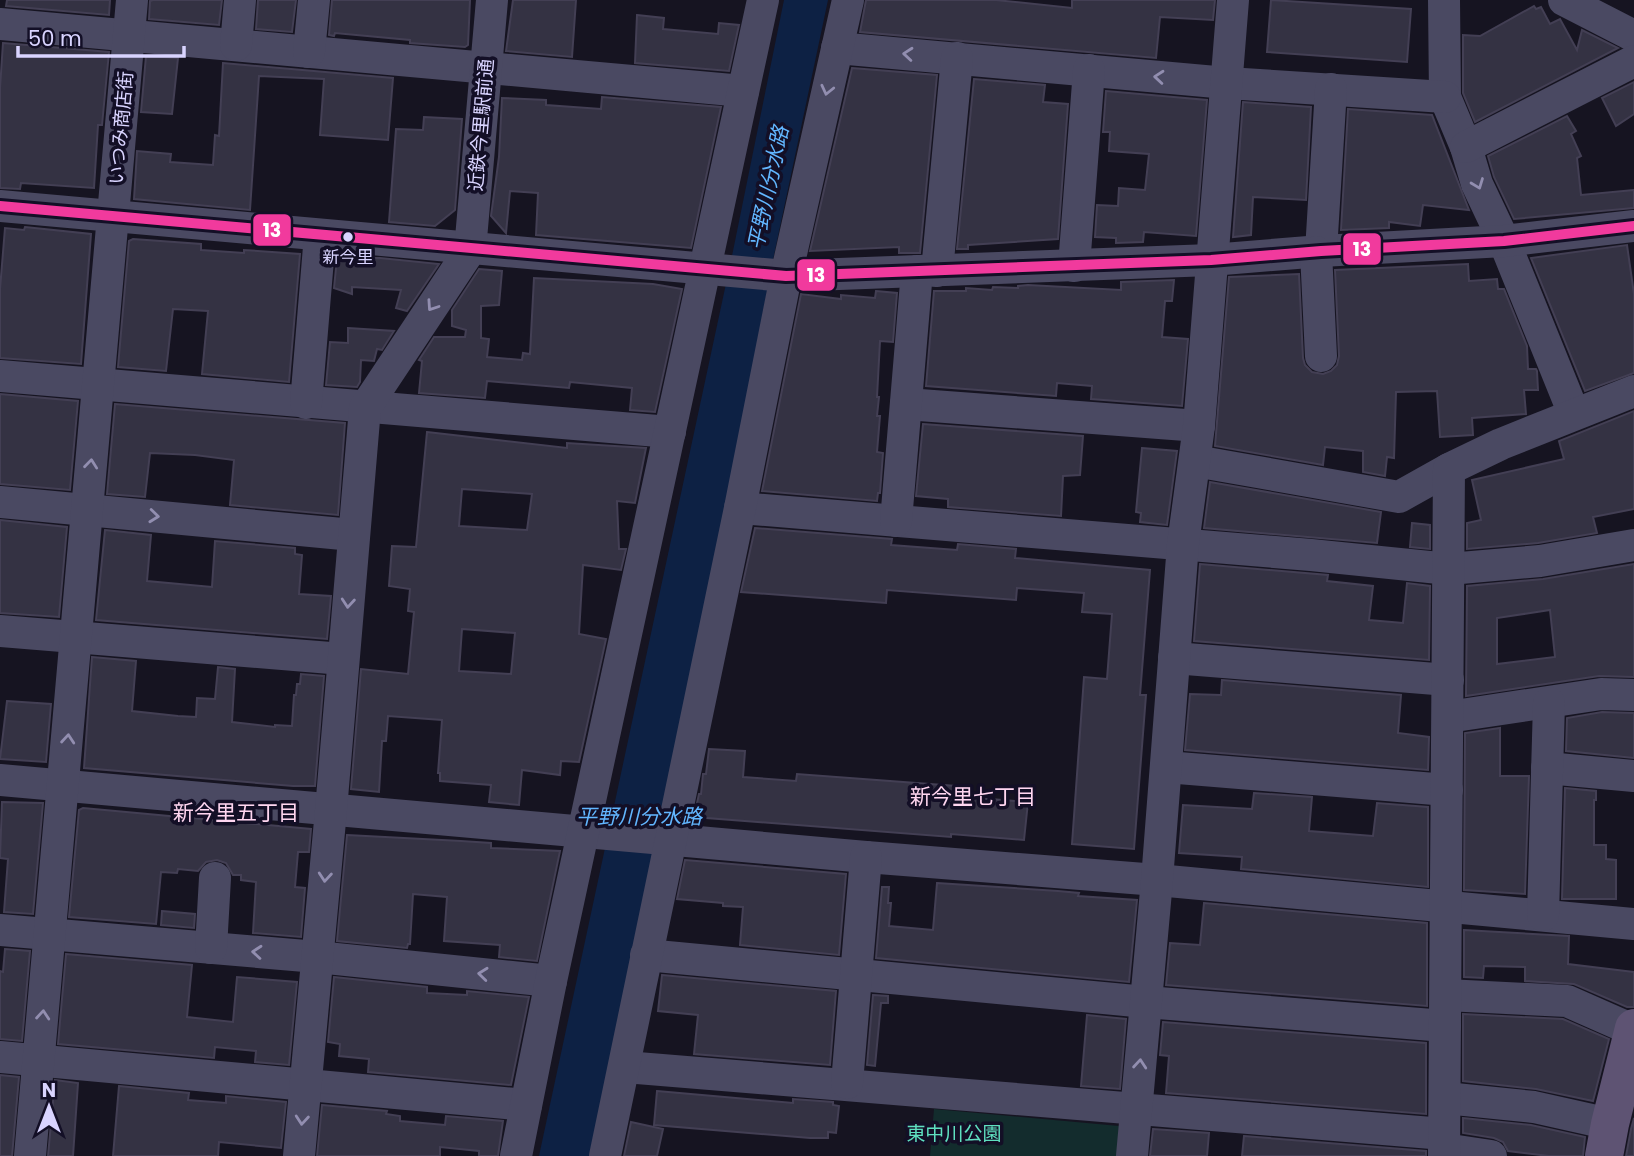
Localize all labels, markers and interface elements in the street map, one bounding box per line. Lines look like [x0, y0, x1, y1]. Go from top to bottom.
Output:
scale bar [18, 14, 184, 58]
text: 50 m [28, 24, 82, 53]
one-way arrow [902, 47, 913, 62]
street label: 近鉄今里駅前通 [462, 58, 500, 192]
one-way arrow [1153, 69, 1165, 84]
street label: いつみ商店街 [103, 70, 139, 186]
one-way arrow [821, 84, 836, 96]
water label: 平野川分水路 [741, 121, 796, 253]
one-way arrow [1470, 178, 1484, 190]
line badge: 13 [252, 213, 292, 247]
text: 13 [263, 217, 281, 244]
marker: 新今里 [341, 230, 355, 244]
line badge: 13 [1342, 232, 1382, 266]
text: 13 [1353, 236, 1371, 263]
place label: 新今里 [323, 245, 374, 269]
line badge: 13 [796, 258, 836, 292]
text: 13 [807, 262, 825, 289]
one-way arrow [427, 299, 440, 312]
one-way arrow [83, 458, 98, 469]
one-way arrow [148, 509, 160, 524]
one-way arrow [341, 598, 356, 609]
one-way arrow [60, 734, 75, 745]
district label: 新今里七丁目 [910, 782, 1036, 811]
district label: 新今里五丁目 [173, 798, 299, 827]
water label: 平野川分水路 [576, 802, 704, 831]
one-way arrow [318, 872, 333, 883]
one-way arrow [251, 945, 262, 960]
one-way arrow [477, 967, 489, 982]
one-way arrow [35, 1009, 50, 1020]
one-way arrow [1132, 1058, 1147, 1069]
north arrow [14, 1072, 84, 1142]
text: N [42, 1077, 56, 1104]
one-way arrow [295, 1115, 310, 1126]
park label: 東中川公園 [906, 1120, 1002, 1147]

